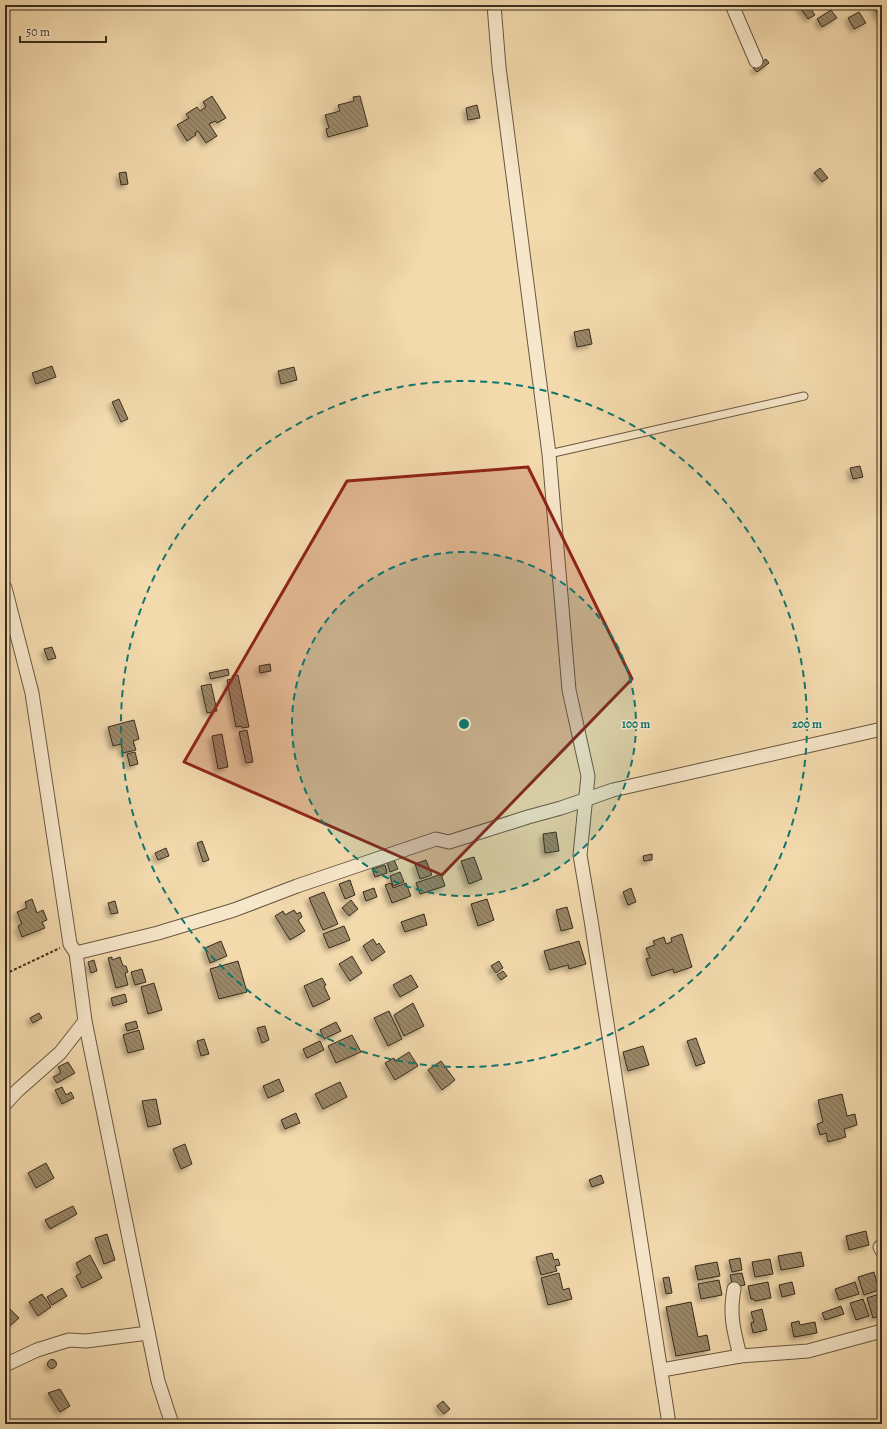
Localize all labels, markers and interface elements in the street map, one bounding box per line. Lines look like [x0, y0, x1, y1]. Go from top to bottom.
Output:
scale bar [20, 18, 106, 44]
text: 50 m [26, 24, 50, 40]
text: 100 m [622, 716, 650, 732]
text: 200 m [792, 716, 822, 732]
centre of rings [457, 717, 471, 731]

